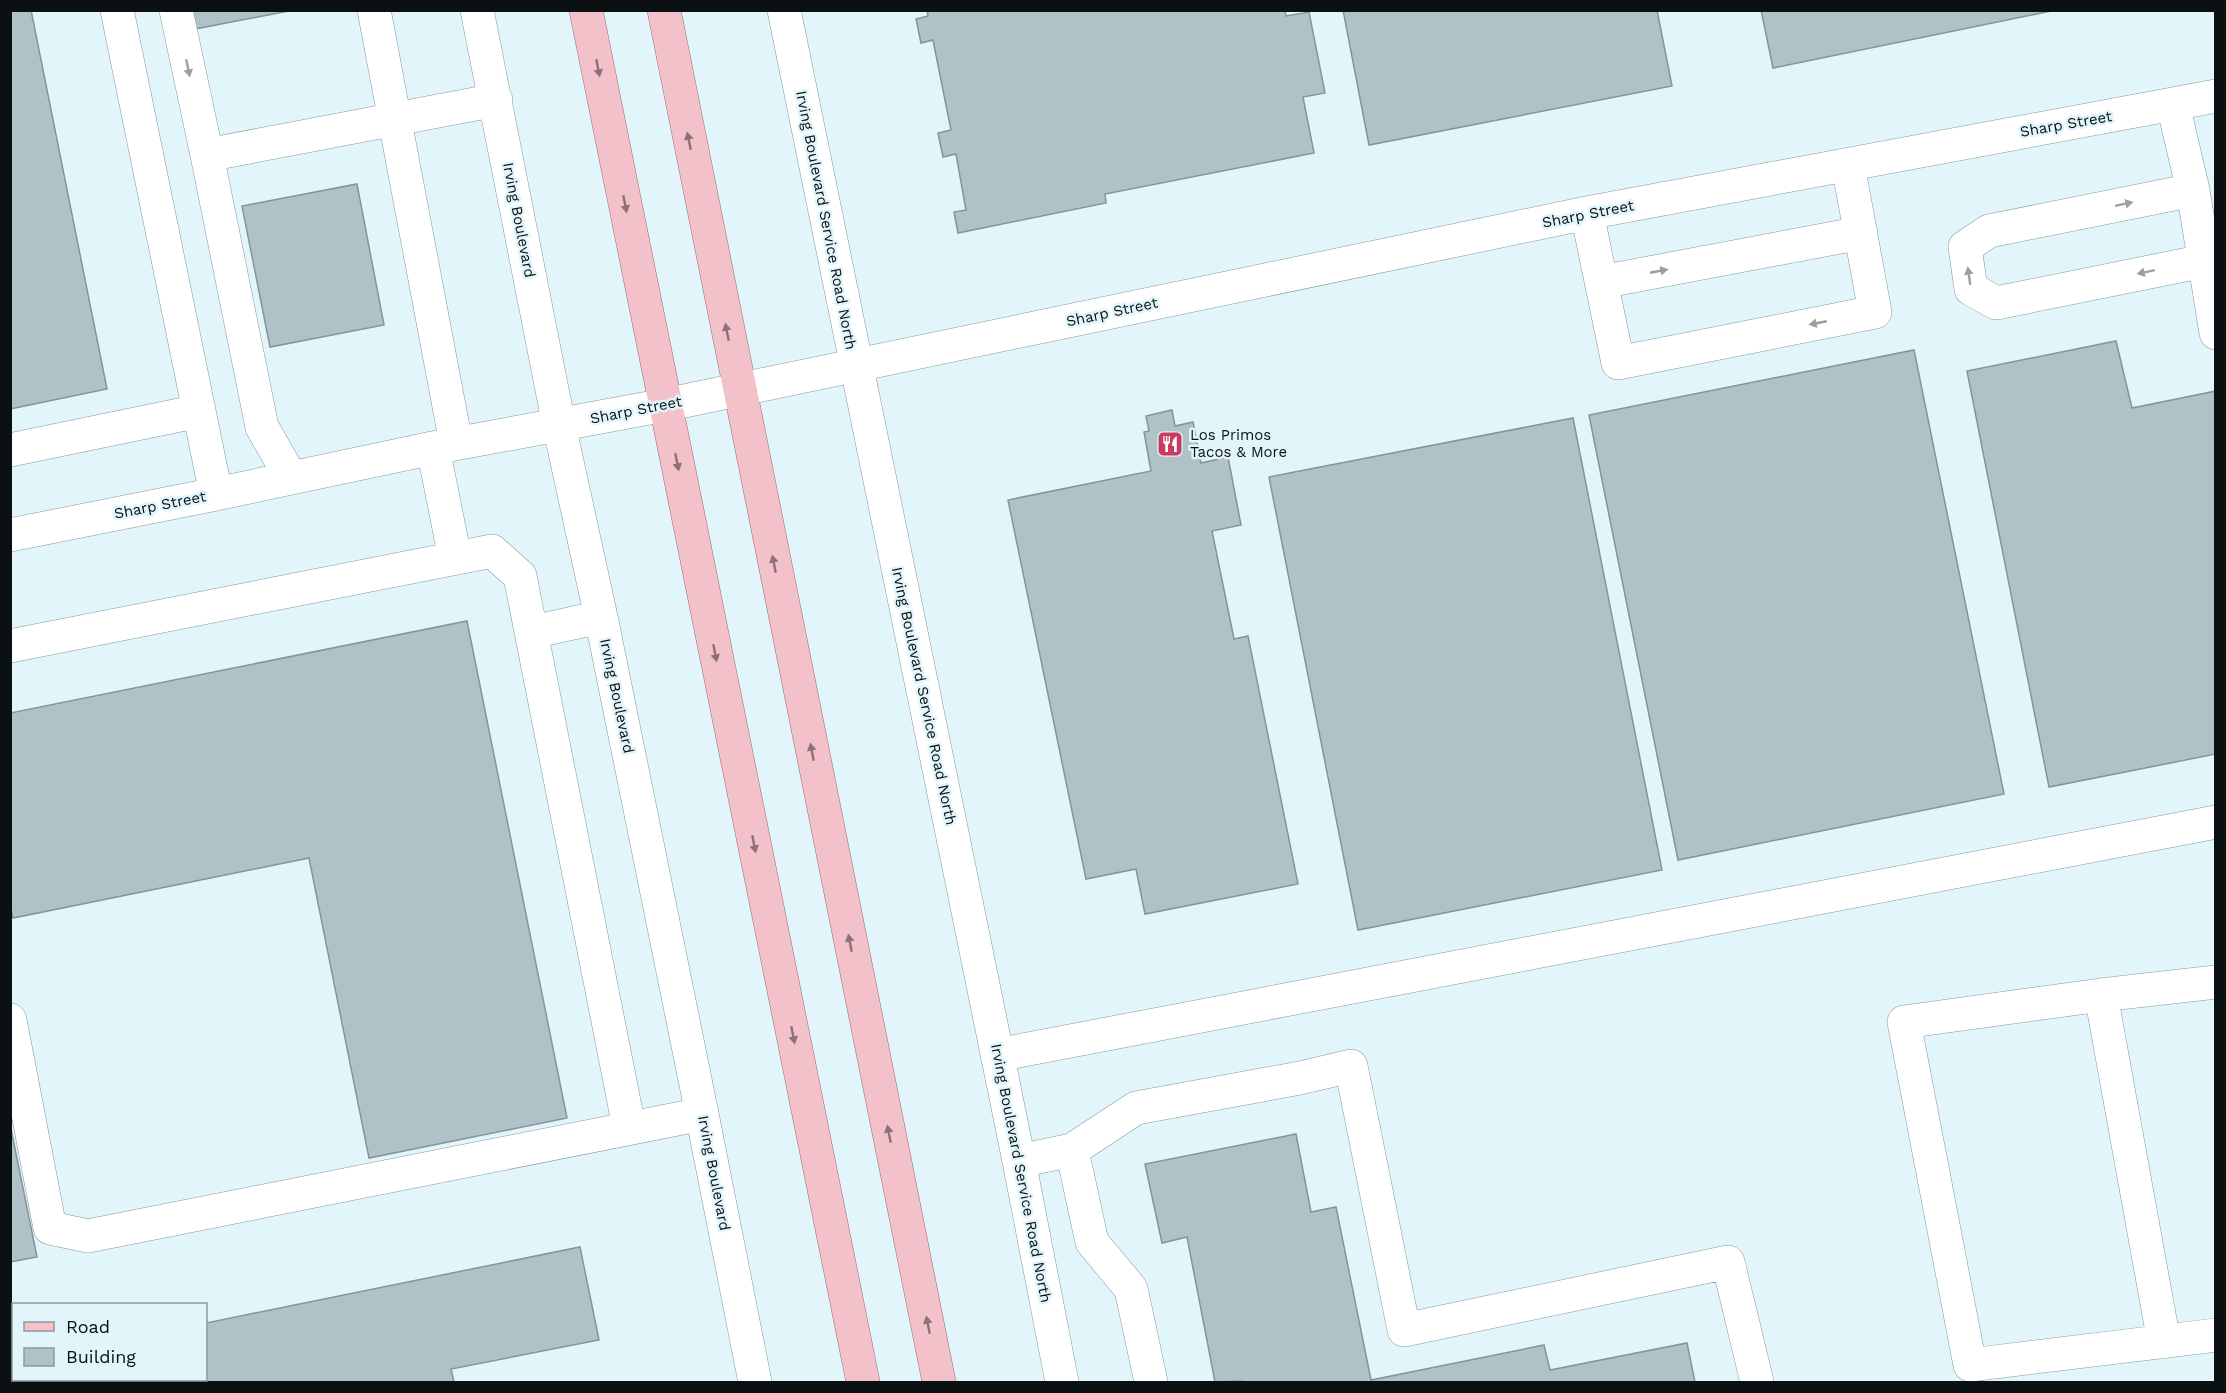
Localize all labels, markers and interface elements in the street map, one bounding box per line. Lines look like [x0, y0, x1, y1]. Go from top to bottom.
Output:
one-way arrow [184, 58, 193, 77]
one-way arrow [594, 59, 603, 78]
street label: Irving Boulevard Service Road North [792, 89, 860, 351]
street label: Sharp Street [2019, 107, 2114, 141]
one-way arrow [684, 131, 693, 150]
street label: Irving Boulevard [499, 161, 539, 279]
one-way arrow [621, 195, 630, 214]
street label: Sharp Street [1541, 196, 1636, 232]
one-way arrow [2115, 199, 2134, 208]
one-way arrow [1649, 266, 1668, 275]
one-way arrow [1965, 266, 1974, 285]
one-way arrow [2137, 268, 2156, 278]
street label: Sharp Street [1065, 293, 1160, 330]
one-way arrow [1808, 319, 1827, 328]
one-way arrow [722, 323, 731, 342]
street label: Sharp Street [589, 392, 684, 428]
place label: Los Primos Tacos & More [1190, 426, 1287, 461]
restaurant icon: Los Primos Tacos & More [1155, 429, 1185, 459]
one-way arrow [673, 453, 682, 472]
street label: Sharp Street [113, 487, 208, 523]
one-way arrow [769, 555, 778, 574]
street label: Irving Boulevard Service Road North [888, 565, 960, 827]
street label: Irving Boulevard [596, 637, 638, 755]
one-way arrow [711, 644, 720, 663]
one-way arrow [806, 743, 816, 761]
one-way arrow [750, 835, 759, 854]
one-way arrow [845, 933, 854, 952]
one-way arrow [788, 1026, 798, 1045]
street label: Irving Boulevard Service Road North [987, 1042, 1055, 1304]
street label: Irving Boulevard [694, 1114, 734, 1232]
one-way arrow [884, 1124, 893, 1143]
legend [12, 1303, 207, 1381]
one-way arrow [923, 1315, 932, 1334]
text: Road [66, 1316, 110, 1337]
text: Building [66, 1346, 136, 1367]

